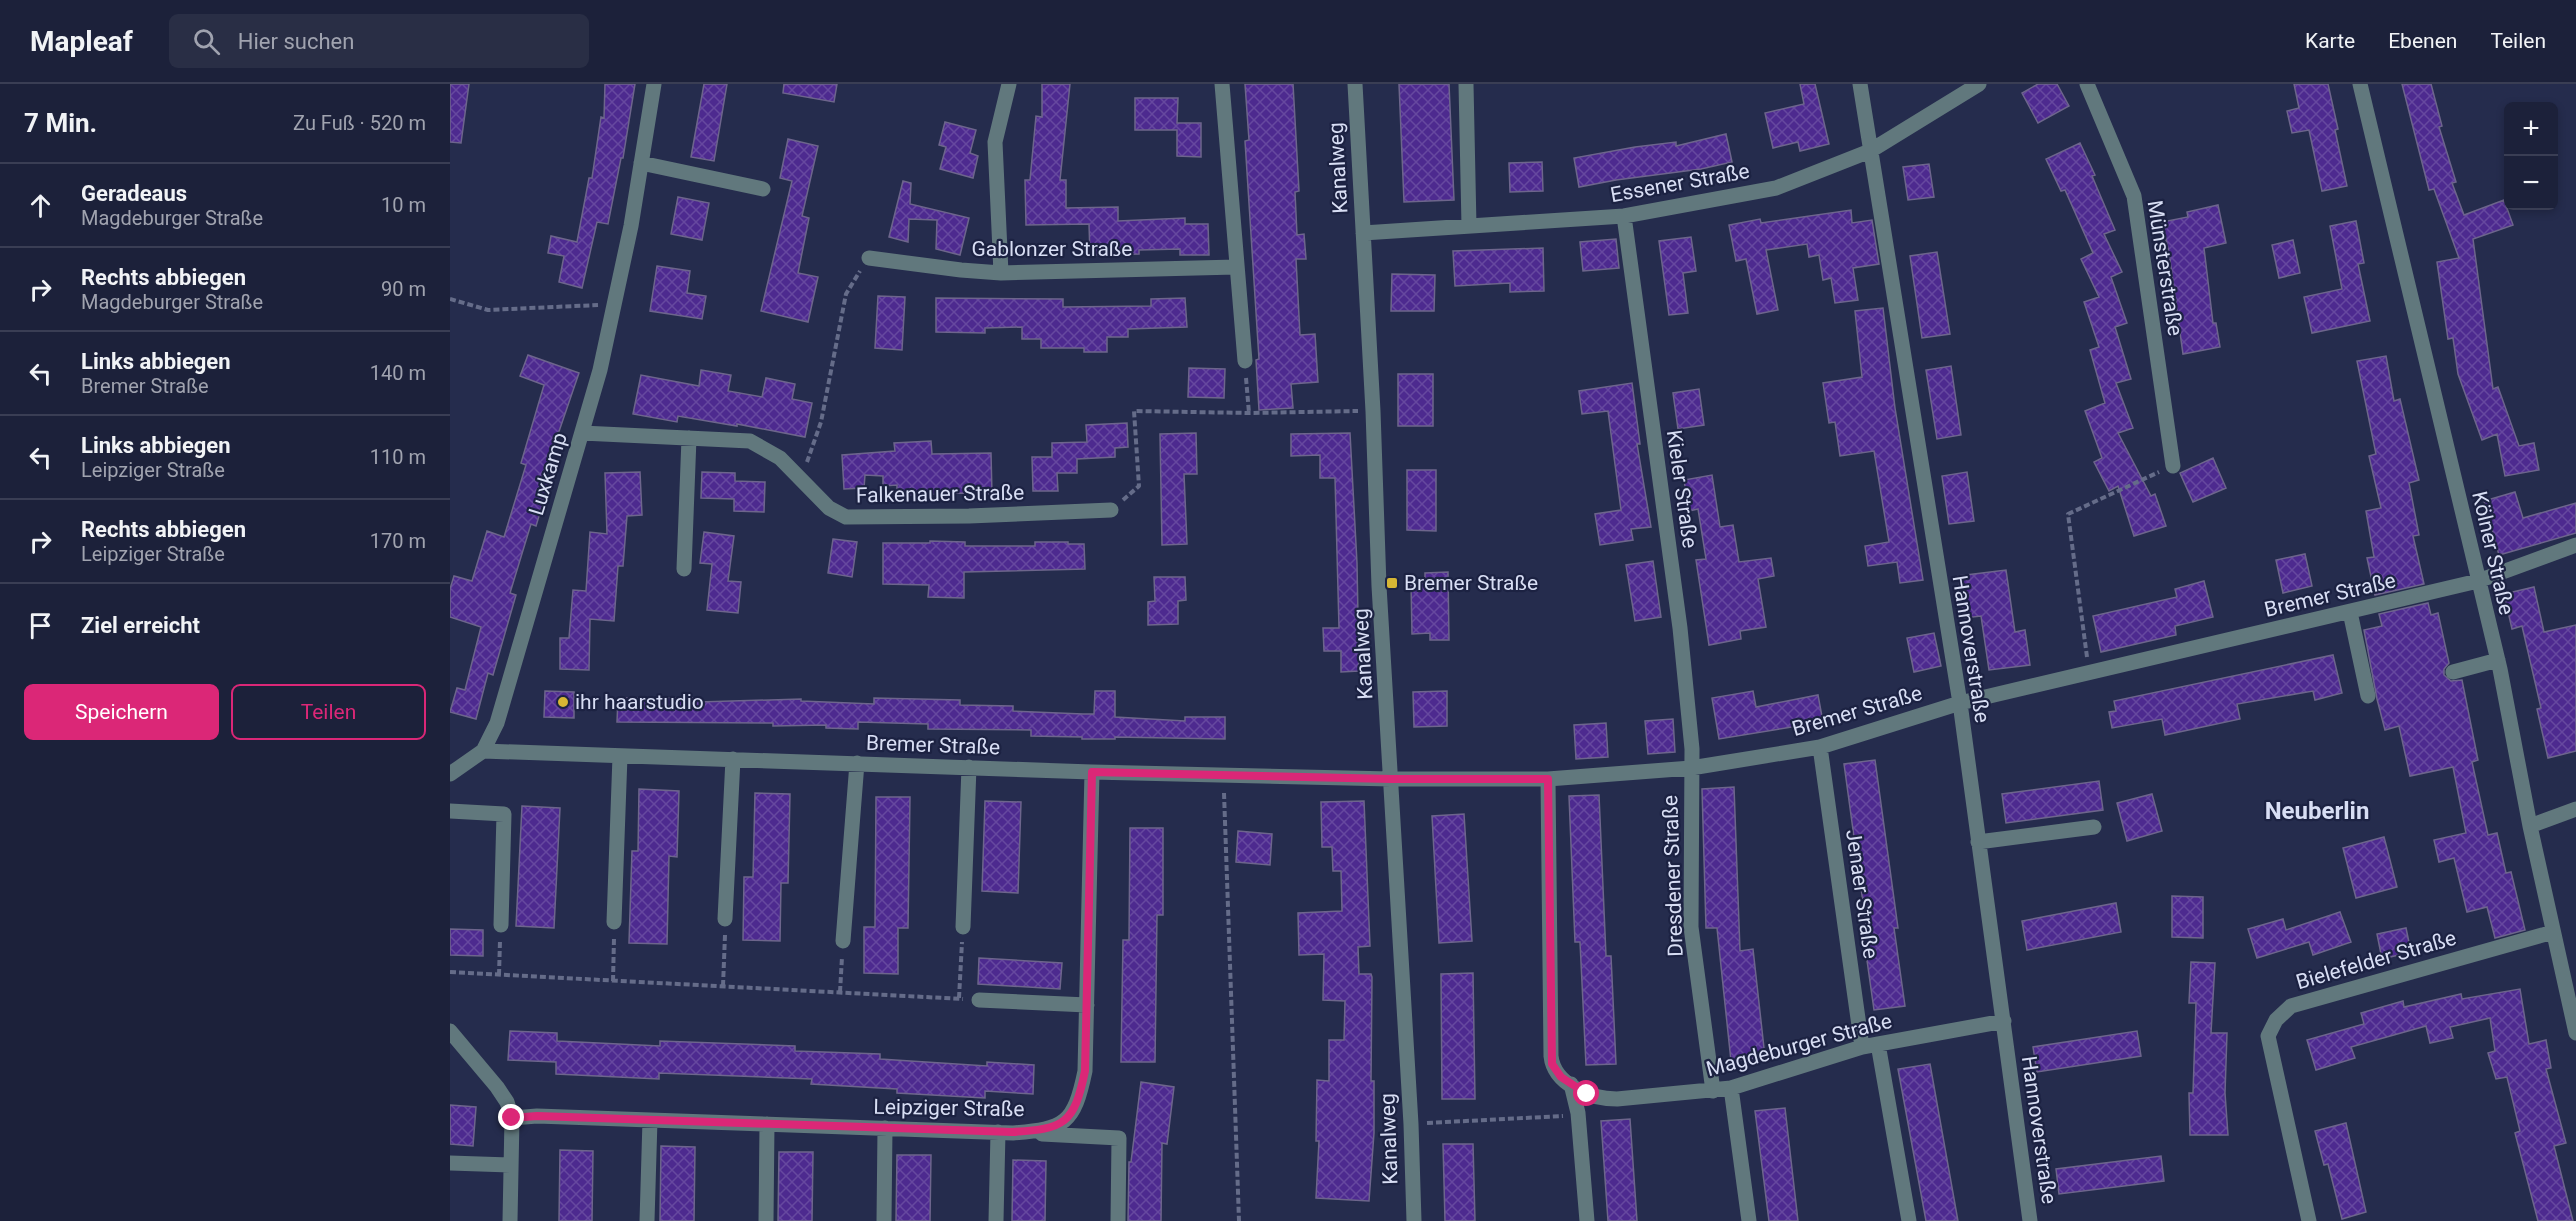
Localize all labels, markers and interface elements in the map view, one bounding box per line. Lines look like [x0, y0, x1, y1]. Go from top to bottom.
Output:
search box [169, 14, 589, 68]
text: Mapleaf [30, 25, 133, 58]
icon: search [190, 25, 223, 58]
text: Hier suchen [238, 29, 354, 54]
text: Karte [2305, 29, 2355, 53]
text: Ebenen [2388, 29, 2457, 53]
text: Teilen [2490, 29, 2546, 53]
map controls [2504, 102, 2558, 210]
button: + [2504, 102, 2558, 156]
text: 7 Min. [24, 108, 97, 138]
text: Zu Fuß · 520 m [293, 111, 426, 135]
street label: Kanalweg [1324, 122, 1352, 214]
button: − [2504, 156, 2558, 210]
street label: Essener Straße [1609, 159, 1751, 207]
text: Geradeaus [81, 181, 187, 206]
icon: ahead [24, 189, 57, 222]
text: 10 m [381, 193, 426, 217]
street label: Münsterstraße [2142, 198, 2188, 338]
text: Magdeburger Straße [81, 206, 263, 230]
street label: Gablonzer Straße [971, 237, 1133, 261]
text: Rechts abbiegen [81, 265, 246, 290]
icon: right [24, 273, 57, 306]
text: 90 m [381, 277, 426, 301]
text: Magdeburger Straße [81, 290, 263, 314]
text: Links abbiegen [81, 349, 231, 374]
icon: left [24, 357, 57, 390]
text: 140 m [370, 361, 426, 385]
text: Bremer Straße [81, 374, 209, 398]
street label: Kieler Straße [1662, 428, 1702, 550]
street label: Luxkamp [524, 430, 572, 518]
text: Links abbiegen [81, 433, 231, 458]
icon: left [24, 441, 57, 474]
text: 110 m [370, 445, 426, 469]
text: Leipziger Straße [81, 458, 225, 482]
street label: Falkenauer Straße [856, 481, 1024, 507]
street label: Kölner Straße [2467, 489, 2519, 617]
text: Rechts abbiegen [81, 517, 246, 542]
icon: right [24, 525, 57, 558]
text: 170 m [370, 529, 426, 553]
text: Leipziger Straße [81, 542, 225, 566]
street label: Bremer Straße [2262, 568, 2398, 622]
place label: Bremer Straße [1404, 571, 1538, 595]
street label: Hannoverstraße [1947, 573, 1995, 725]
marker: Bremer Straße [1385, 576, 1399, 590]
street label: Kanalweg [1349, 608, 1377, 700]
icon: arrive [24, 609, 57, 642]
text: Ziel erreicht [81, 613, 200, 638]
street label: Bremer Straße [1789, 681, 1925, 741]
button: Speichern [24, 684, 219, 740]
button: Teilen [231, 684, 426, 740]
place label: ihr haarstudio [575, 690, 704, 714]
marker: ihr haarstudio [556, 695, 570, 709]
street label: Bremer Straße [866, 731, 1000, 759]
street label: Dresdener Straße [1658, 795, 1688, 957]
district label: Neuberlin [2265, 797, 2369, 825]
street label: Jenaer Straße [1841, 828, 1883, 960]
street label: Bielefelder Straße [2293, 926, 2459, 994]
street label: Magdeburger Straße [1704, 1009, 1894, 1081]
street label: Hannoverstraße [2017, 1054, 2061, 1206]
route start [1573, 1080, 1599, 1106]
street label: Kanalweg [1375, 1093, 1403, 1185]
street label: Leipziger Straße [873, 1095, 1025, 1121]
route end [498, 1104, 524, 1130]

